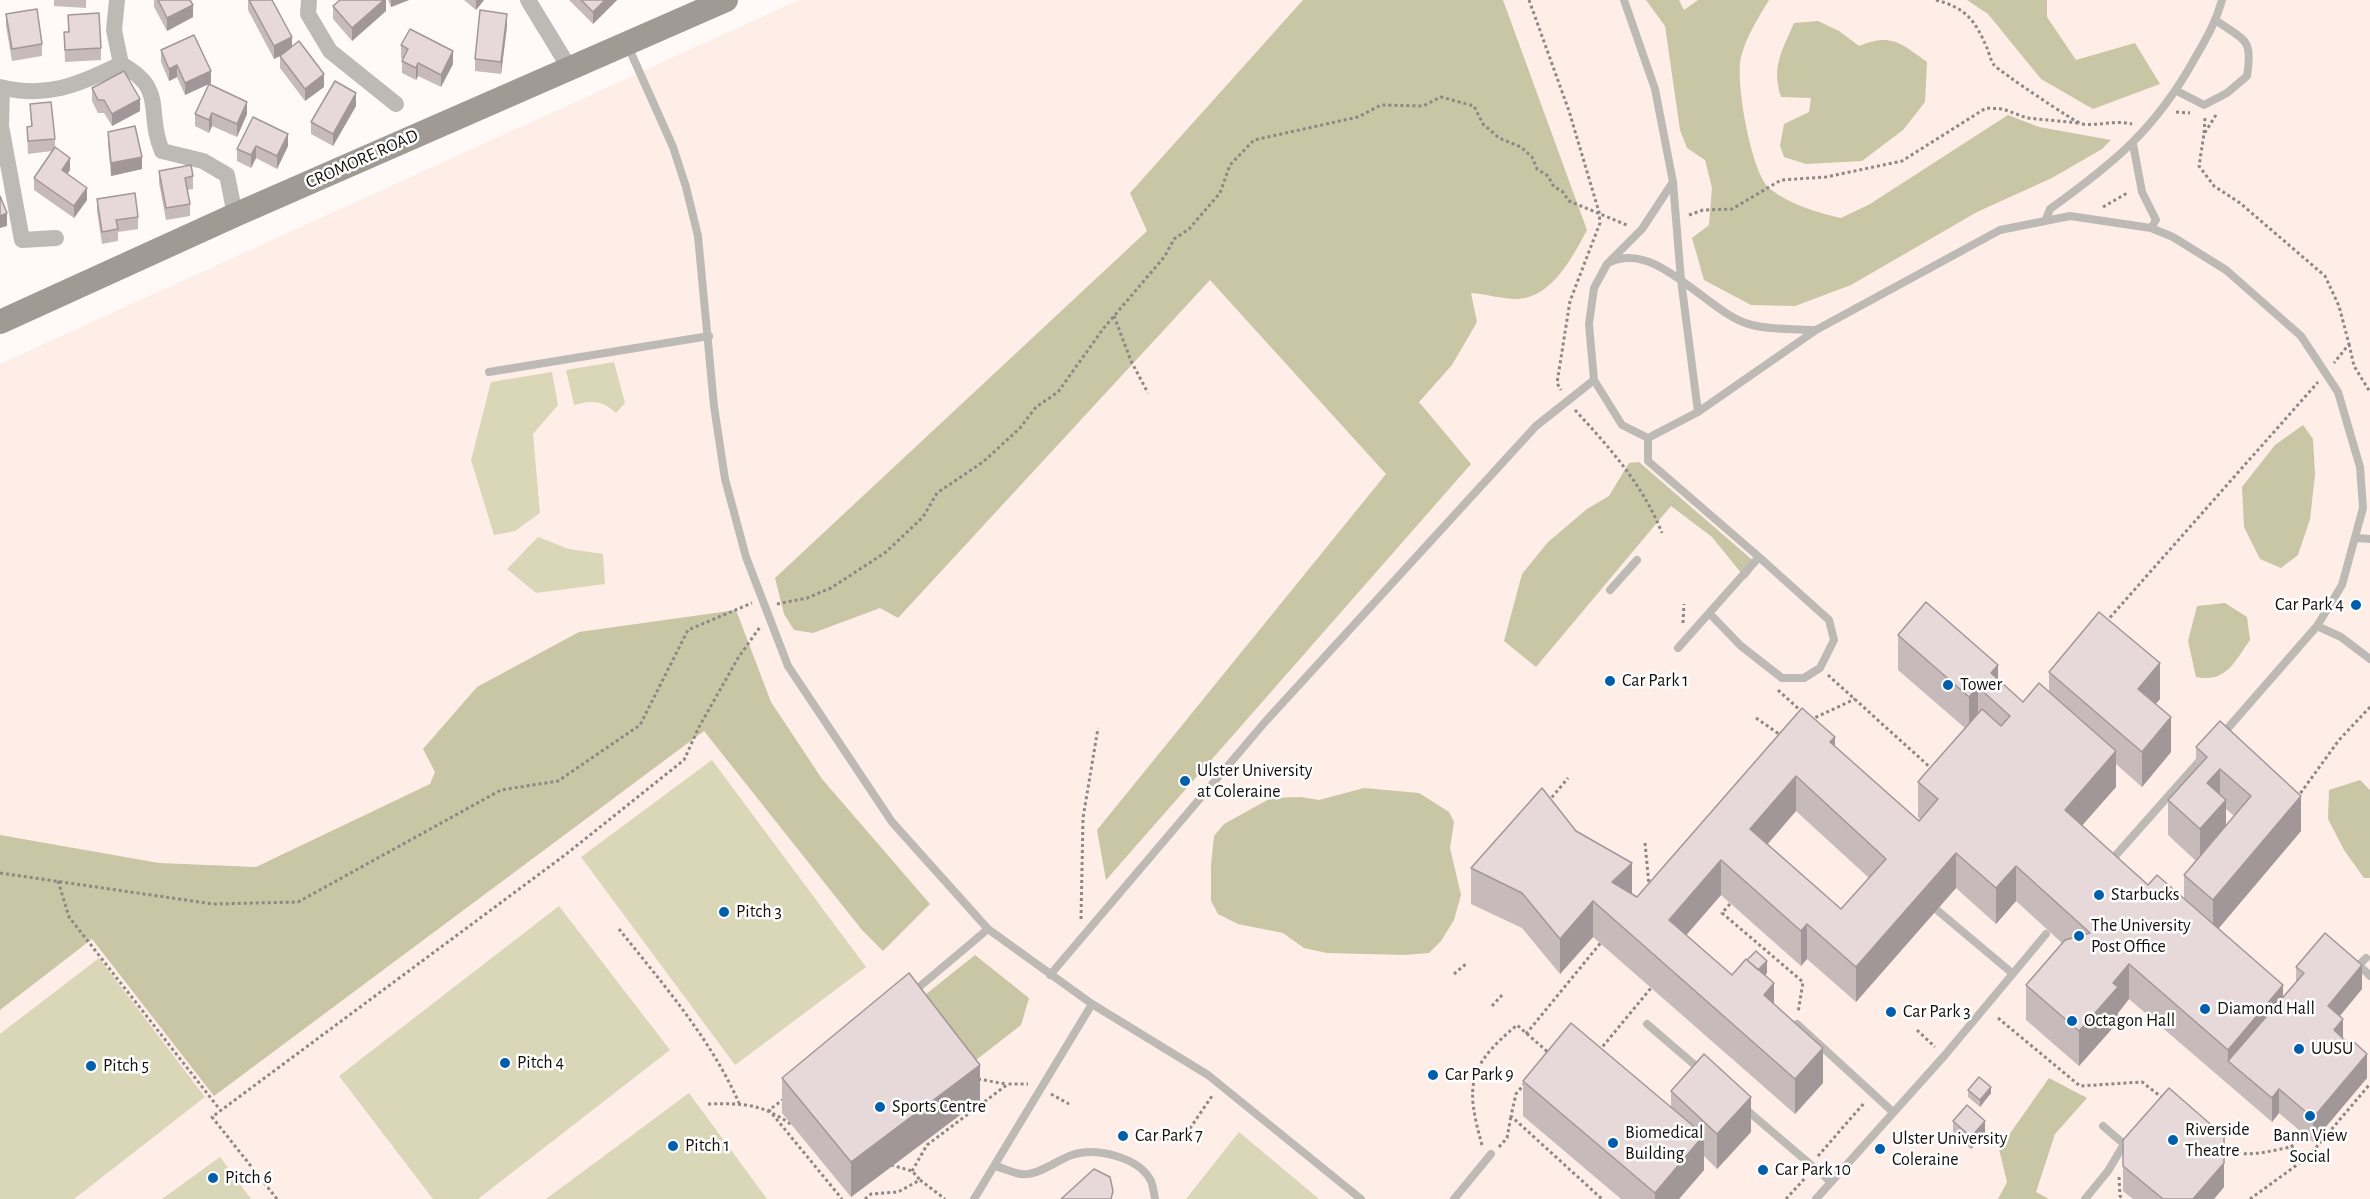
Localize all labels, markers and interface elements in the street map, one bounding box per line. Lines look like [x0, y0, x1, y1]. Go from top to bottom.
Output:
street label: CROMORE ROAD [302, 125, 422, 193]
place label: Car Park 4 [2275, 594, 2344, 616]
marker: Car Park 4 [2349, 598, 2363, 612]
place label: Car Park 1 [1622, 670, 1689, 692]
marker: Car Park 1 [1603, 674, 1617, 688]
place label: Tower [1960, 674, 2002, 696]
marker: Tower [1941, 678, 1955, 692]
place label: Ulster University at Coleraine [1197, 760, 1312, 802]
marker: Ulster University at Coleraine [1178, 774, 1192, 788]
place label: Starbucks [2111, 884, 2179, 906]
marker: Starbucks [2092, 888, 2106, 902]
place label: Pitch 3 [736, 901, 782, 923]
marker: Pitch 3 [717, 905, 731, 919]
place label: The University Post Office [2091, 915, 2191, 958]
marker: The University Post Office [2072, 929, 2086, 943]
place label: Diamond Hall [2217, 998, 2315, 1020]
place label: Car Park 3 [1903, 1001, 1971, 1023]
marker: Diamond Hall [2198, 1002, 2212, 1016]
marker: Car Park 3 [1884, 1005, 1898, 1019]
place label: Octagon Hall [2084, 1010, 2175, 1032]
marker: Octagon Hall [2065, 1014, 2079, 1028]
place label: UUSU [2311, 1038, 2353, 1060]
marker: UUSU [2292, 1042, 2306, 1056]
place label: Pitch 4 [517, 1052, 564, 1074]
place label: Pitch 5 [103, 1055, 149, 1077]
marker: Pitch 4 [498, 1056, 512, 1070]
marker: Pitch 5 [84, 1059, 98, 1073]
place label: Car Park 9 [1445, 1064, 1514, 1086]
marker: Car Park 9 [1426, 1068, 1440, 1082]
place label: Sports Centre [892, 1096, 986, 1118]
marker: Sports Centre [873, 1100, 887, 1114]
marker: Bann View Social [2303, 1109, 2317, 1123]
place label: Riverside Theatre [2185, 1119, 2249, 1162]
place label: Biomedical Building [1625, 1122, 1704, 1164]
place label: Car Park 7 [1135, 1125, 1203, 1147]
place label: Bann View Social [2273, 1125, 2347, 1168]
place label: Ulster University Coleraine [1892, 1128, 2007, 1170]
marker: Car Park 7 [1116, 1129, 1130, 1143]
marker: Riverside Theatre [2166, 1133, 2180, 1147]
place label: Pitch 1 [685, 1135, 730, 1157]
marker: Biomedical Building [1606, 1136, 1620, 1150]
marker: Pitch 1 [666, 1139, 680, 1153]
marker: Ulster University Coleraine [1873, 1142, 1887, 1156]
place label: Car Park 10 [1775, 1159, 1851, 1181]
marker: Car Park 10 [1756, 1163, 1770, 1177]
place label: Pitch 6 [225, 1167, 272, 1189]
marker: Pitch 6 [206, 1171, 220, 1185]

